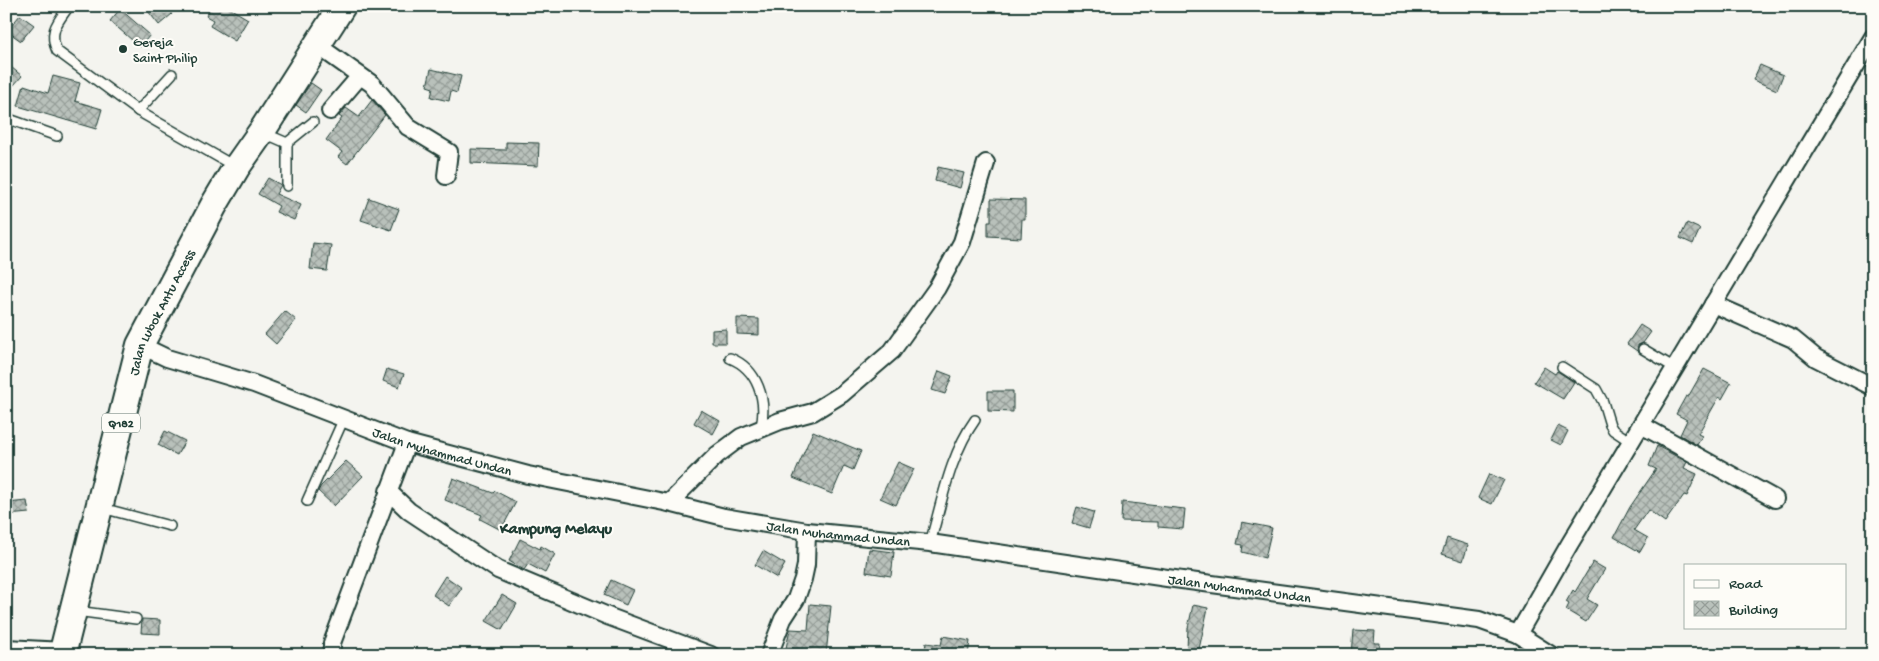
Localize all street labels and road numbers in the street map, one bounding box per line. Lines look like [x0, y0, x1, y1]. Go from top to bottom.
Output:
street label: Jalan Lubok Antu Access [127, 247, 200, 377]
road number: Q182 [102, 413, 140, 432]
street label: Jalan Muhammad Undan [370, 424, 514, 481]
street label: Jalan Muhammad Undan [765, 518, 911, 552]
street label: Jalan Muhammad Undan [1167, 572, 1312, 608]

